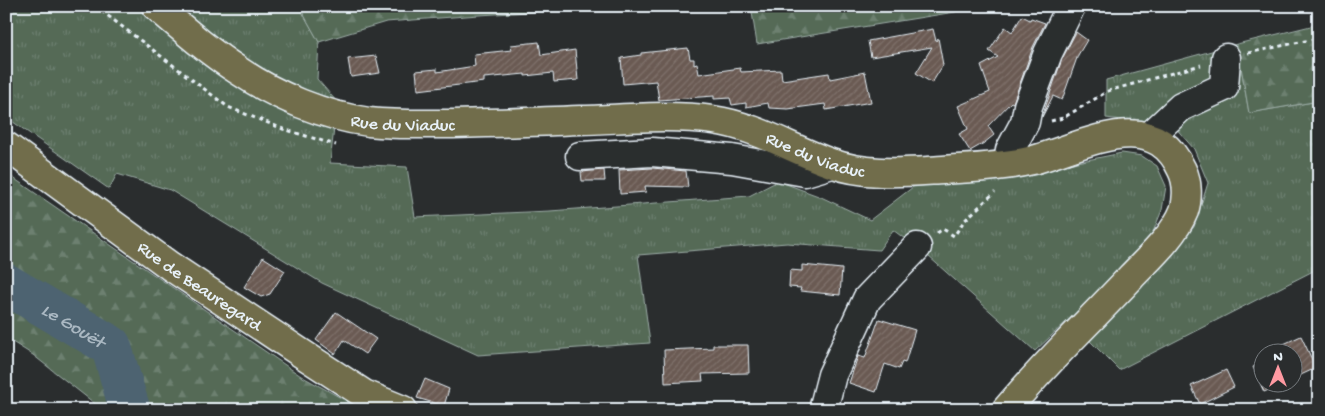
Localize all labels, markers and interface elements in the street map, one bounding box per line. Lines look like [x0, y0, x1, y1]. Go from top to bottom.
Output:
street label: Rue du Viaduc [349, 111, 455, 137]
street label: Rue du Viaduc [762, 129, 866, 184]
street label: Rue de Beauregard [133, 238, 266, 338]
water label: Le Gouët [36, 300, 111, 356]
north arrow [1252, 344, 1302, 394]
text: N [1273, 349, 1283, 366]

